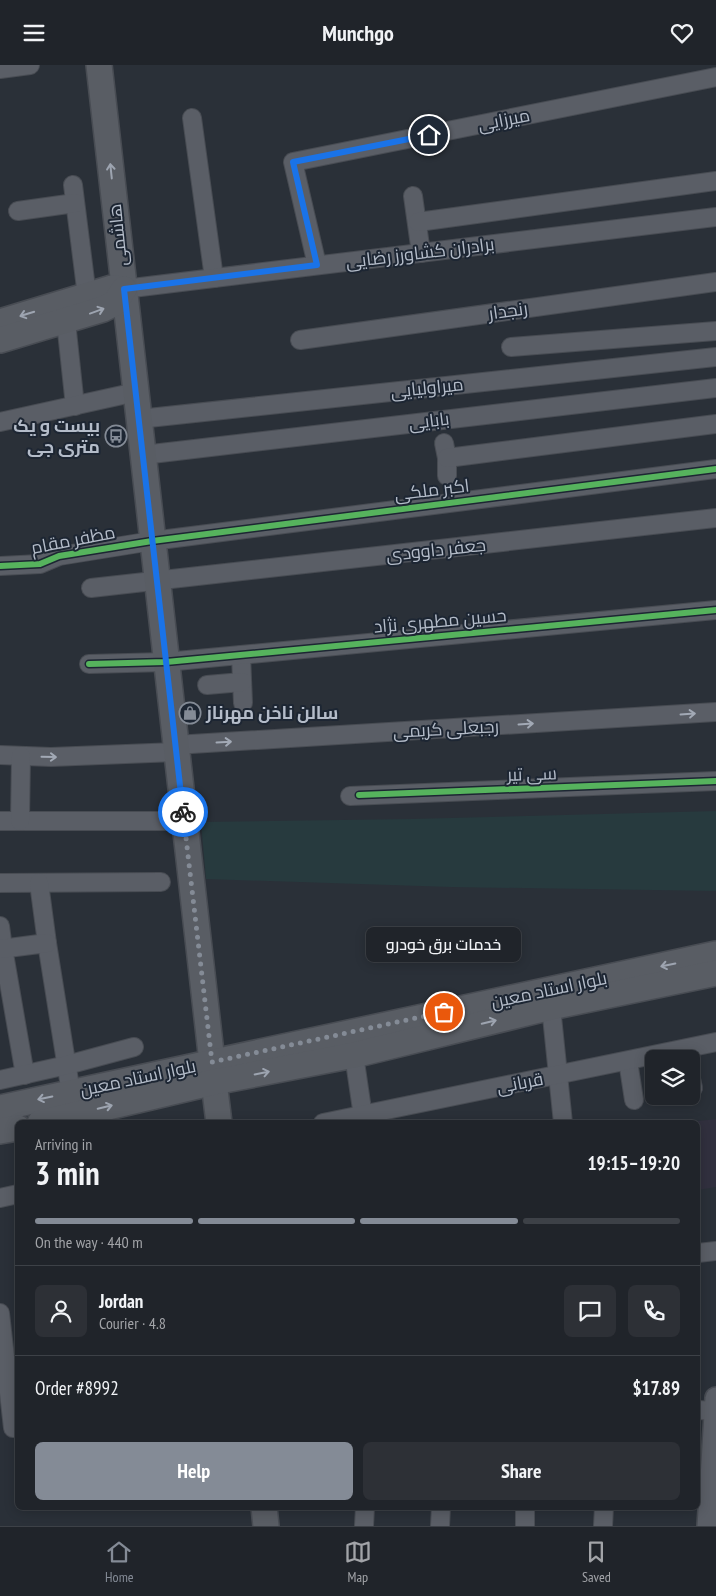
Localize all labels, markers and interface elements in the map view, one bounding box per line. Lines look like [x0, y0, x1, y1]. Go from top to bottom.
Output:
icon: menu [20, 19, 48, 47]
text: Munchgo [322, 19, 394, 47]
icon: heart [668, 19, 696, 47]
street label: میرزایی [476, 103, 532, 136]
pin [408, 114, 450, 156]
icon: home [415, 121, 443, 149]
one-way arrow [106, 163, 116, 179]
street label: هاشمی [103, 203, 132, 267]
street label: برادران کشاورز رضایی [344, 232, 496, 273]
street label: رنجدار [486, 296, 529, 325]
one-way arrow [89, 306, 104, 315]
one-way arrow [19, 309, 35, 319]
street label: میراولیایی [389, 372, 465, 403]
street label: بابایی [407, 407, 451, 434]
place label: بیست و یک متری جی [13, 414, 100, 458]
bus stop icon: بیست و یک متری جی [104, 424, 128, 448]
street label: اکبر ملکی [393, 473, 471, 506]
street label: مظفر مقام [29, 520, 117, 560]
street label: جعفر داوودی [385, 533, 487, 566]
street label: حسین مطهری نژاد [373, 603, 507, 638]
shop icon: سالن ناخن مهرناز [178, 701, 202, 725]
place label: سالن ناخن مهرناز [205, 701, 338, 724]
one-way arrow [680, 710, 696, 719]
street label: رجبعلی کریمی [392, 714, 500, 743]
one-way arrow [517, 719, 533, 728]
one-way arrow [216, 738, 232, 747]
one-way arrow [40, 752, 56, 761]
street label: سی تیر [506, 761, 557, 786]
courier [158, 787, 208, 837]
icon: bike [169, 798, 197, 826]
callout: خدمات برق خودرو [366, 927, 522, 962]
text: خدمات برق خودرو [386, 934, 501, 954]
one-way arrow [661, 960, 677, 970]
street label: بلوار استاد معین [489, 966, 609, 1013]
pin [423, 991, 465, 1033]
icon: bag [430, 998, 458, 1026]
one-way arrow [481, 1017, 497, 1026]
map controls [645, 1050, 700, 1105]
button: layers [645, 1050, 700, 1105]
street label: بلوار استاد معین [78, 1054, 198, 1101]
one-way arrow [254, 1067, 270, 1077]
street label: قربانی [495, 1067, 545, 1098]
one-way arrow [37, 1094, 53, 1104]
one-way arrow [97, 1102, 113, 1111]
text: Arriving in [35, 1134, 92, 1154]
text: 19:15–19:20 [587, 1151, 680, 1175]
text: 3 min [35, 1152, 100, 1194]
text: On the way · 440 m [35, 1232, 143, 1252]
button: person [35, 1285, 87, 1337]
button: chat [564, 1285, 616, 1337]
button: phone [628, 1285, 680, 1337]
text: Jordan [99, 1289, 143, 1313]
text: Courier · 4.8 [99, 1313, 166, 1333]
text: Order #8992 [35, 1376, 119, 1400]
text: $17.89 [632, 1376, 680, 1400]
button: Help [35, 1442, 353, 1500]
button: Share [363, 1442, 680, 1500]
tab: Home [105, 1538, 134, 1586]
tab: Map [344, 1538, 372, 1586]
tab: Saved [582, 1538, 611, 1586]

